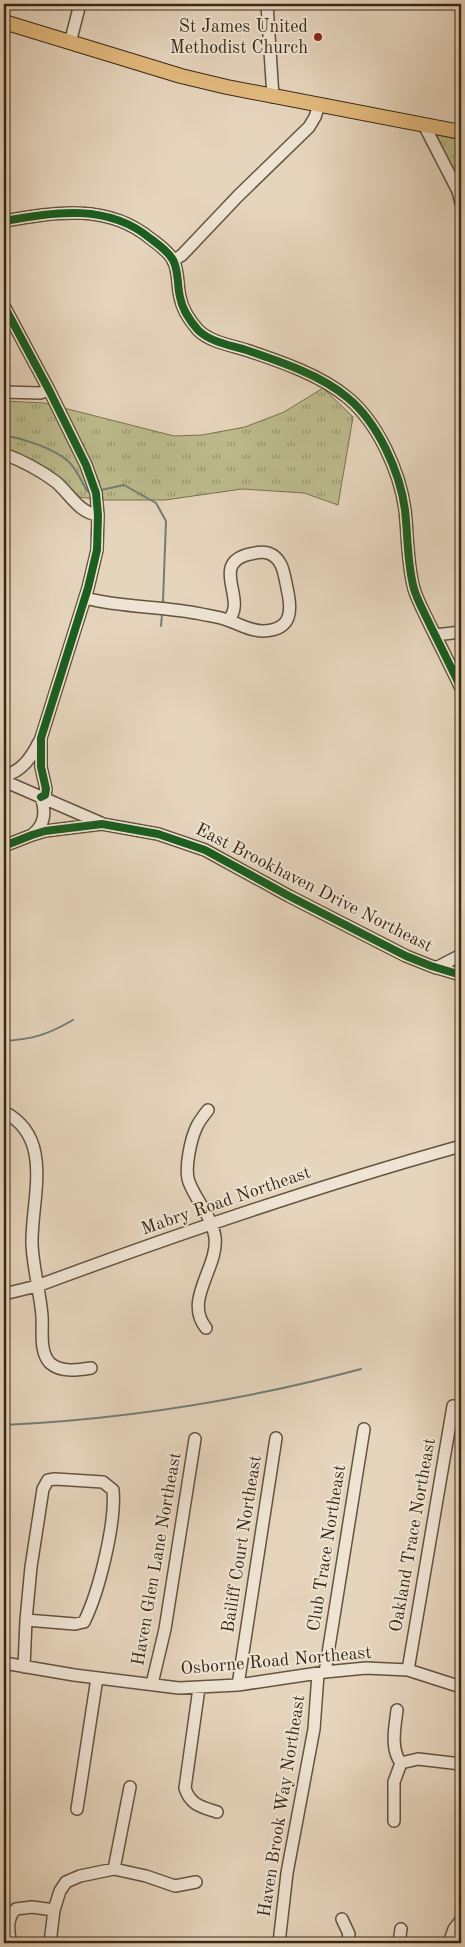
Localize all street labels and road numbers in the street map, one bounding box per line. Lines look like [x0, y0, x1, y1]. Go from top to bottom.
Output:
street label: East Brookhaven Drive Northeast [193, 820, 435, 956]
street label: Mabry Road Northeast [139, 1164, 313, 1238]
street label: Oakland Trace Northeast [387, 1437, 439, 1633]
street label: Haven Glen Lane Northeast [129, 1451, 185, 1667]
street label: Bailiff Court Northeast [219, 1454, 265, 1634]
street label: Club Trace Northeast [305, 1463, 349, 1633]
street label: Osborne Road Northeast [180, 1644, 372, 1678]
street label: Haven Brook Way Northeast [256, 1694, 308, 1918]

